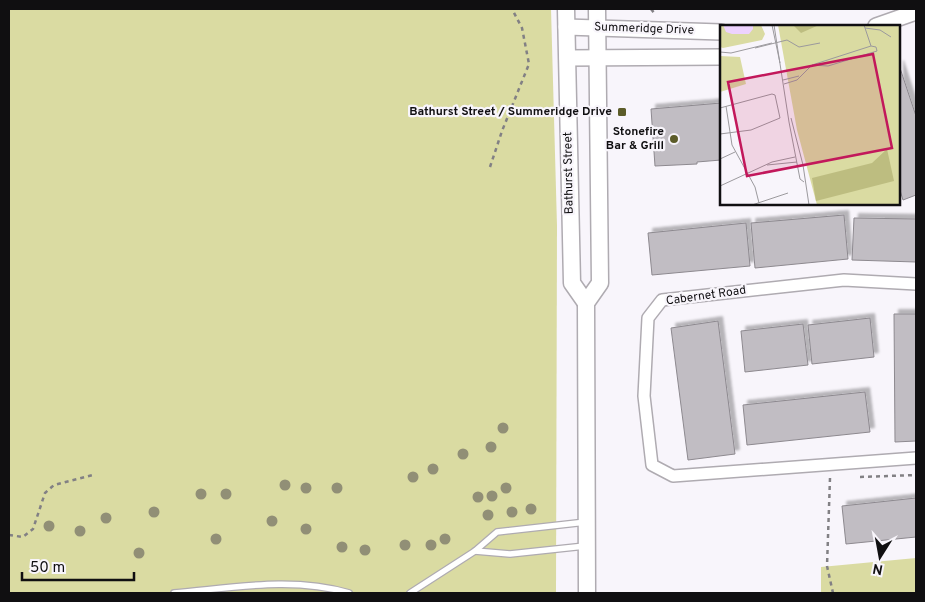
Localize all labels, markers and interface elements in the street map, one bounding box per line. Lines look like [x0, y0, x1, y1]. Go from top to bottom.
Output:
street label: Summeridge Drive [594, 19, 694, 39]
inset map [720, 25, 900, 205]
place label: Bathurst Street / Summeridge Drive [409, 104, 612, 120]
marker: Bathurst Street / Summeridge Drive [616, 106, 628, 118]
place label: Stonefire Bar & Grill [606, 124, 664, 154]
street label: Bathurst Street [560, 132, 578, 214]
marker: Stonefire Bar & Grill [668, 133, 680, 145]
street label: Cabernet Road [665, 282, 747, 310]
north arrow [855, 532, 905, 582]
scale bar [22, 550, 135, 582]
text: 50 m [30, 559, 65, 578]
text: N [871, 559, 884, 578]

